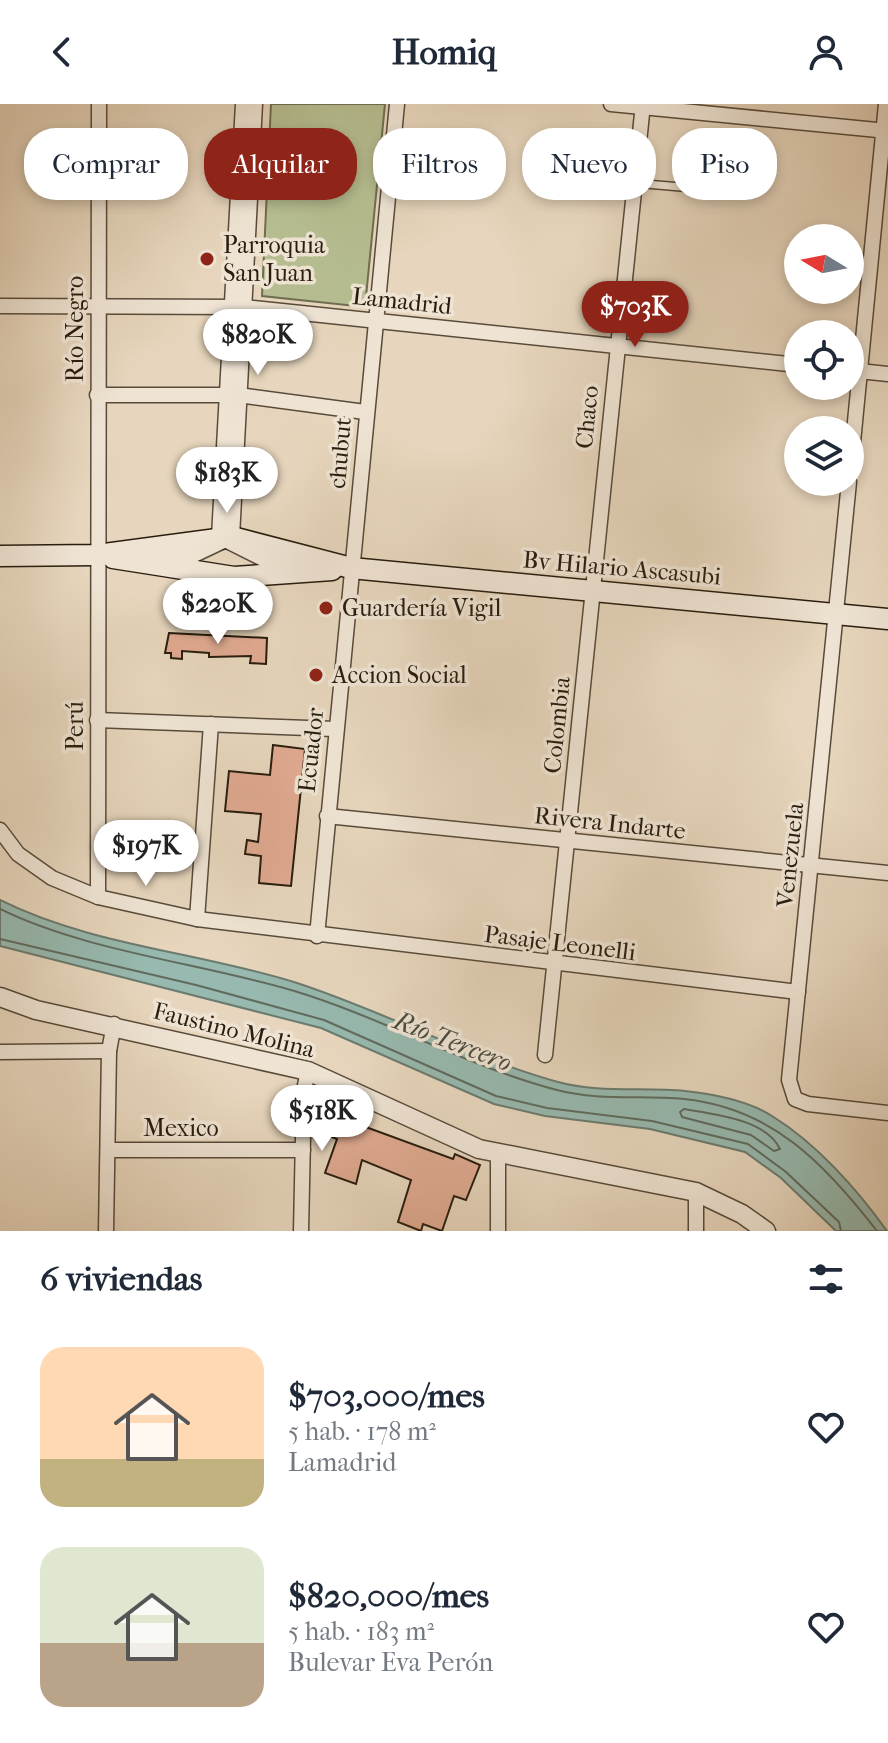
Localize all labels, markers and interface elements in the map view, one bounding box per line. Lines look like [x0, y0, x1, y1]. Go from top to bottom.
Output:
icon: back [40, 30, 84, 74]
icon: person [804, 30, 848, 74]
text: Homiq [391, 31, 497, 73]
chip: Comprar [24, 128, 188, 200]
chip: Alquilar [204, 128, 357, 200]
chip: Filtros [373, 128, 506, 200]
chip: Nuevo [522, 128, 656, 200]
chip: Piso [672, 128, 777, 200]
north arrow [784, 224, 864, 304]
map controls [784, 224, 864, 496]
place label: Parroquia San Juan [223, 231, 326, 287]
marker: Parroquia San Juan [198, 250, 216, 268]
street label: Río Negro [61, 276, 89, 382]
pin: $703K [579, 281, 691, 349]
street label: Lamadrid [351, 282, 454, 320]
text: $703K [600, 291, 670, 322]
pin: $820K [202, 309, 314, 377]
text: $820K [221, 319, 295, 350]
button: locate [784, 320, 864, 400]
street label: Chaco [570, 384, 604, 450]
street label: chubut [323, 416, 357, 490]
button: layers [784, 416, 864, 496]
pin: $183K [171, 447, 283, 515]
text: $183K [194, 457, 260, 488]
street label: Bv Hilario Ascasubi [522, 545, 722, 591]
pin: $220K [162, 578, 274, 646]
text: $220K [181, 588, 255, 619]
place label: Guardería Vigil [342, 594, 502, 622]
marker: Guardería Vigil [317, 599, 335, 617]
place label: Accion Social [331, 661, 467, 689]
marker: Accion Social [307, 666, 325, 684]
street label: Colombia [538, 674, 576, 775]
street label: Perú [61, 701, 89, 751]
street label: Ecuador [293, 705, 329, 794]
street label: Venezuela [770, 800, 810, 910]
street label: Rivera Indarte [533, 801, 687, 845]
pin: $197K [90, 820, 202, 888]
text: $197K [112, 830, 180, 861]
street label: Pasaje Leonelli [482, 920, 638, 966]
street label: Faustino Molina [150, 996, 318, 1064]
water label: Río Tercero [388, 1004, 516, 1078]
pin: $518K [266, 1085, 378, 1153]
text: $518K [289, 1095, 355, 1126]
street label: Mexico [143, 1114, 219, 1142]
icon: filters [804, 1257, 848, 1301]
text: 6 viviendas [40, 1259, 202, 1299]
text: $703,000/mes [288, 1376, 485, 1416]
icon: home [104, 1379, 200, 1475]
icon: heart [804, 1405, 848, 1449]
text: 5 hab. · 178 m² [288, 1416, 436, 1447]
text: Lamadrid [288, 1447, 396, 1478]
text: $820,000/mes [288, 1576, 489, 1616]
icon: home [104, 1579, 200, 1675]
icon: heart [804, 1605, 848, 1649]
text: 5 hab. · 183 m² [288, 1616, 434, 1647]
text: Bulevar Eva Perón [288, 1647, 493, 1678]

